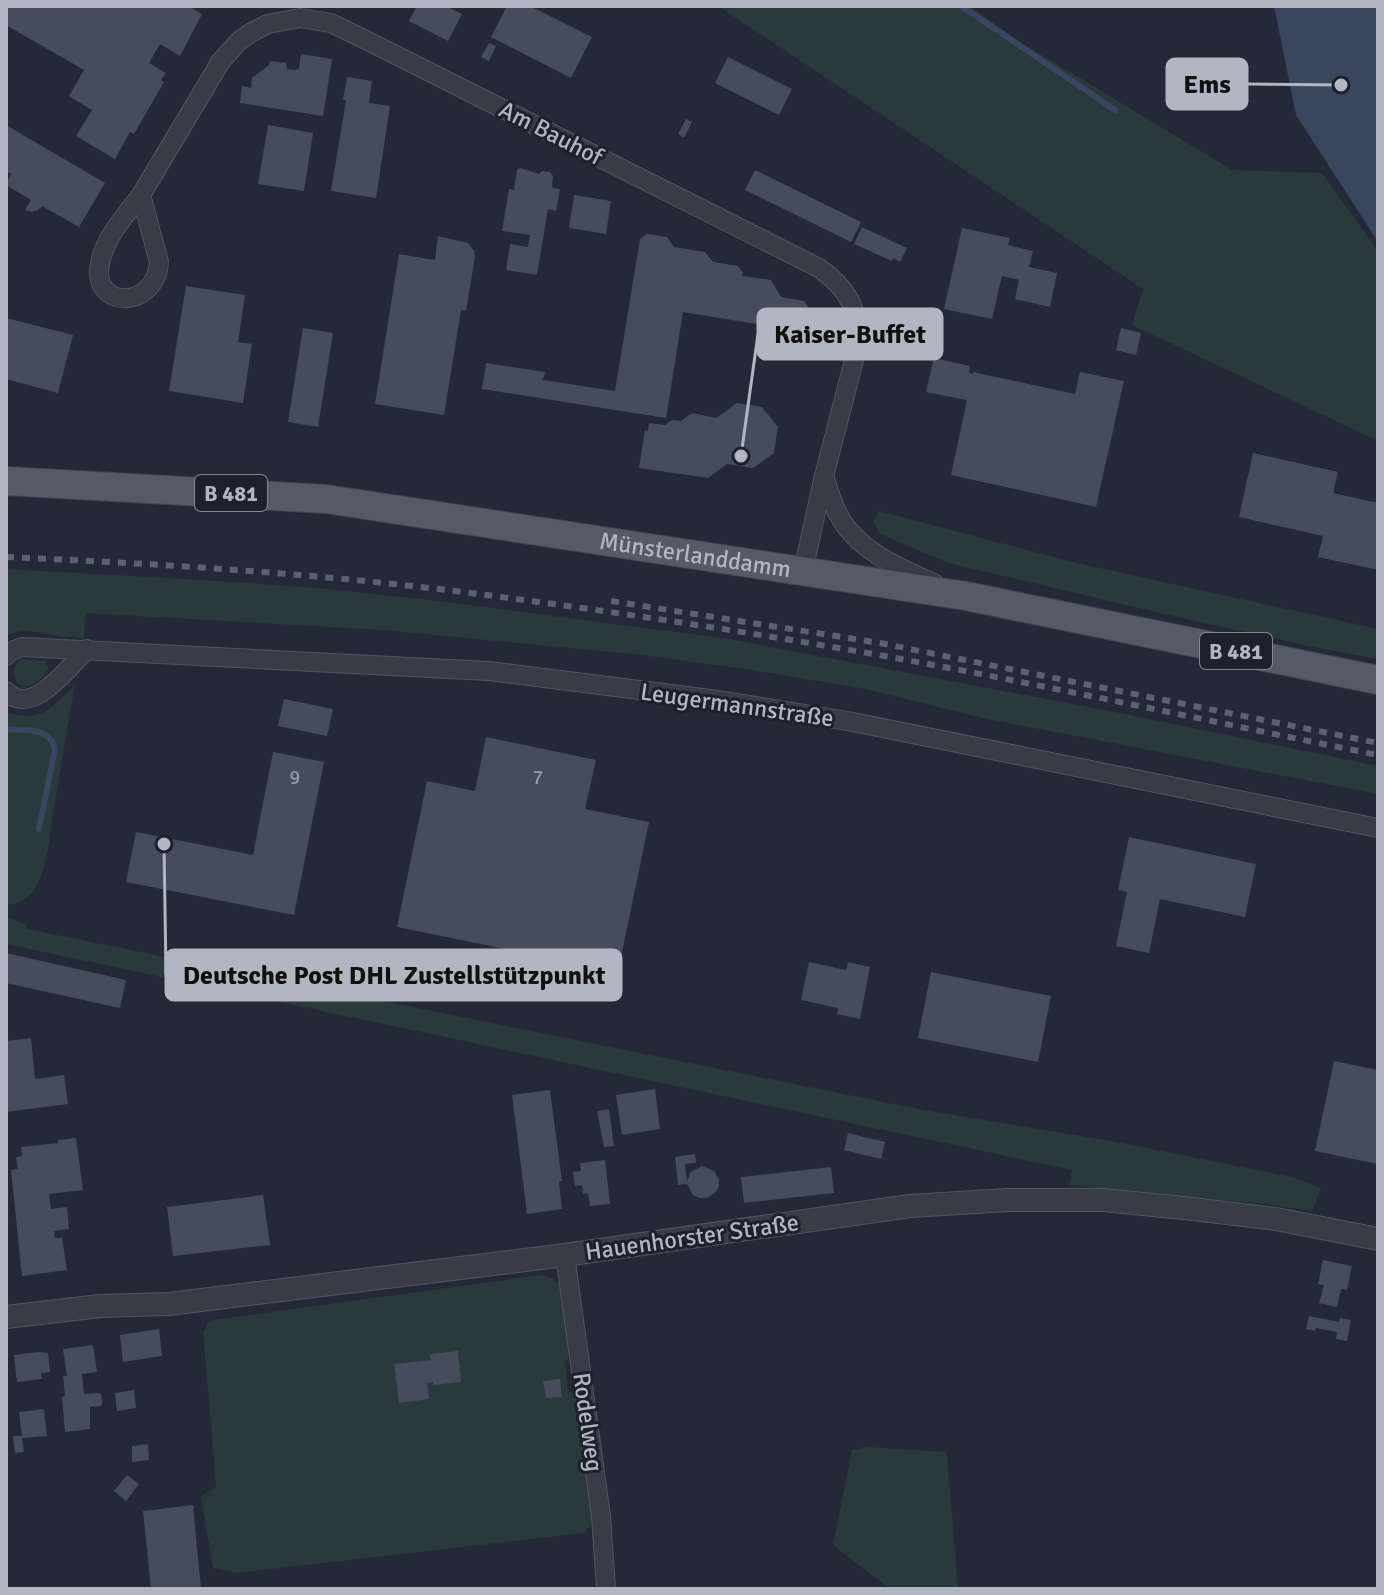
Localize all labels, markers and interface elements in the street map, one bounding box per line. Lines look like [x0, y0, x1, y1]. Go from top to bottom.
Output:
callout: Ems [1167, 59, 1247, 109]
text: Ems [1183, 69, 1231, 101]
street label: Am Bauhof [494, 94, 609, 172]
callout: Kaiser-Buffet [758, 309, 942, 359]
text: Kaiser-Buffet [774, 319, 926, 351]
road number: B 481 [195, 475, 267, 511]
street label: Münsterlanddamm [597, 526, 793, 584]
road number: B 481 [1200, 633, 1272, 669]
street label: Leugermannstraße [638, 677, 836, 733]
house number: 9 [290, 765, 300, 790]
house number: 7 [533, 765, 543, 790]
callout: Deutsche Post DHL Zustellstützpunkt [166, 950, 621, 1000]
text: Deutsche Post DHL Zustellstützpunkt [183, 960, 606, 992]
street label: Hauenhorster Straße [583, 1207, 801, 1267]
street label: Rodelweg [566, 1370, 610, 1474]

